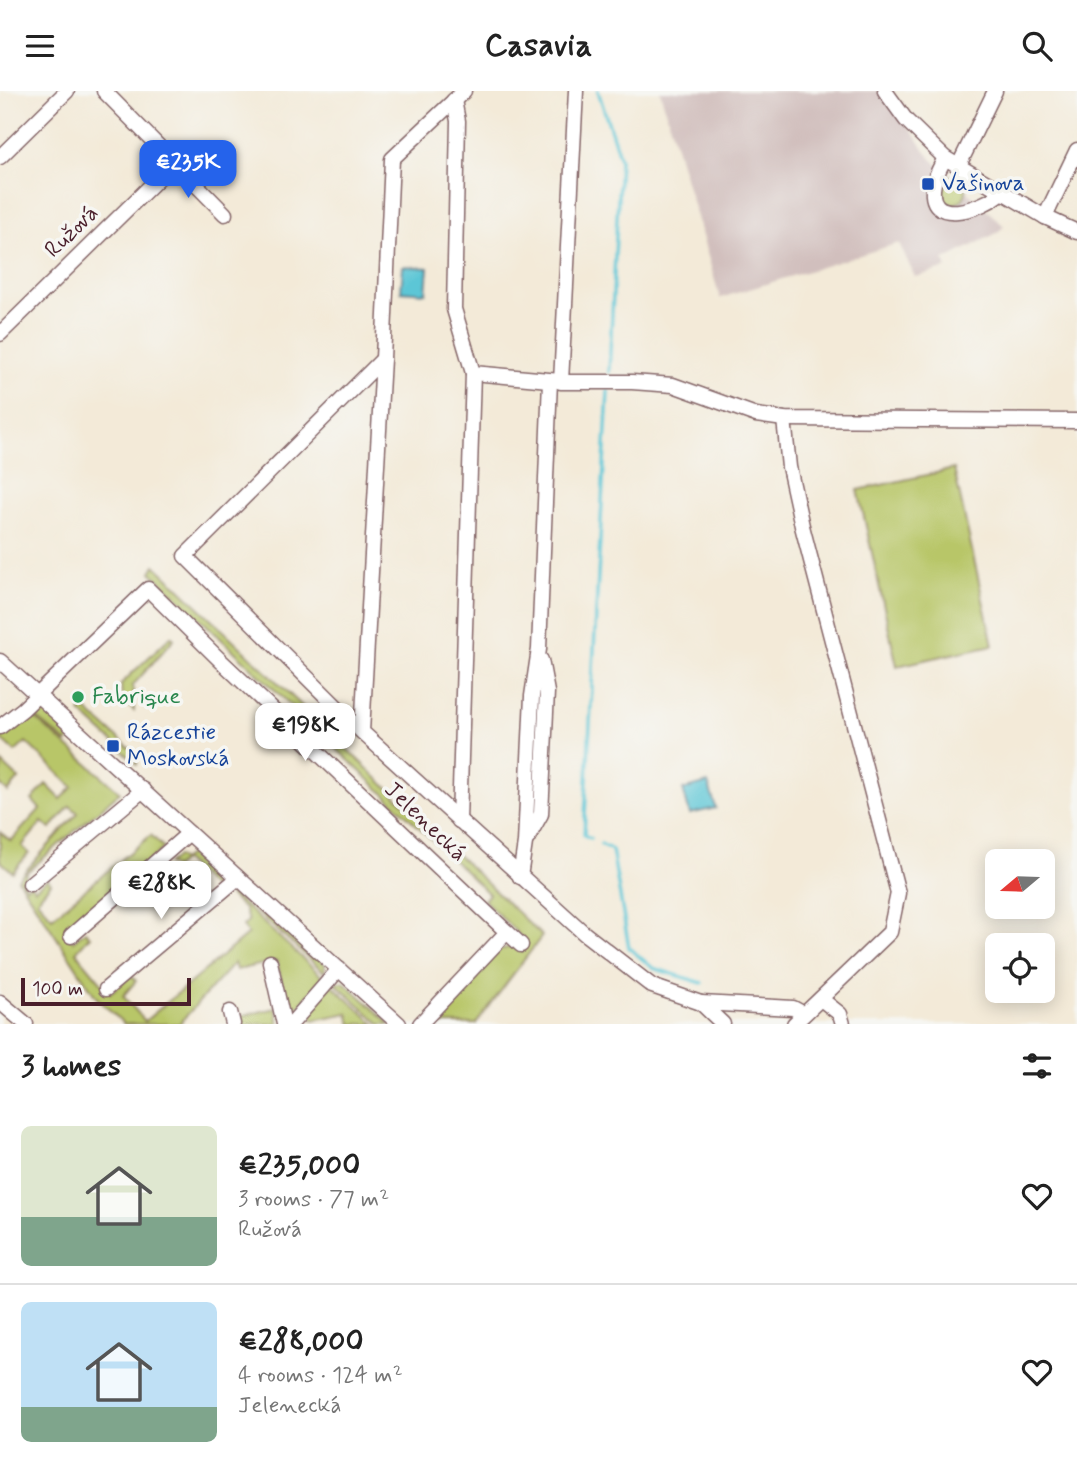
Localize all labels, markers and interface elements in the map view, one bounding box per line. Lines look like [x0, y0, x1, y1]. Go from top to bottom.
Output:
text: Casavia [485, 25, 592, 67]
icon: menu [21, 27, 59, 65]
icon: search [1018, 27, 1056, 65]
pin: €235K [139, 141, 237, 200]
text: €235K [155, 148, 221, 178]
place label: Vašinova [942, 169, 1025, 199]
marker: Vašinova [920, 176, 936, 192]
street label: Ružová [39, 199, 105, 265]
place label: Fabrique [92, 682, 181, 712]
marker: Fabrique [70, 689, 86, 705]
pin: €198K [256, 703, 354, 763]
text: €198K [271, 711, 339, 741]
place label: Rázcestie Moskovská [127, 718, 230, 774]
marker: Rázcestie Moskovská [105, 738, 121, 754]
street label: Jelenecká [377, 775, 473, 869]
north arrow [985, 849, 1055, 919]
map controls [985, 849, 1055, 1003]
pin: €288K [112, 861, 210, 921]
text: €288K [127, 869, 195, 899]
button: locate [985, 933, 1055, 1003]
scale bar [21, 975, 191, 1007]
text: 100 m [32, 977, 83, 1002]
text: 3 homes [21, 1047, 121, 1086]
icon: filters [1018, 1047, 1056, 1085]
text: €235,000 [238, 1146, 360, 1185]
icon: home [77, 1154, 161, 1238]
icon: heart [1018, 1177, 1056, 1215]
text: 3 rooms · 77 m² [238, 1185, 389, 1215]
text: Ružová [238, 1215, 302, 1245]
text: €288,000 [238, 1322, 364, 1361]
icon: home [77, 1330, 161, 1414]
icon: heart [1018, 1353, 1056, 1391]
text: 4 rooms · 124 m² [238, 1361, 403, 1391]
text: Jelenecká [238, 1391, 341, 1421]

